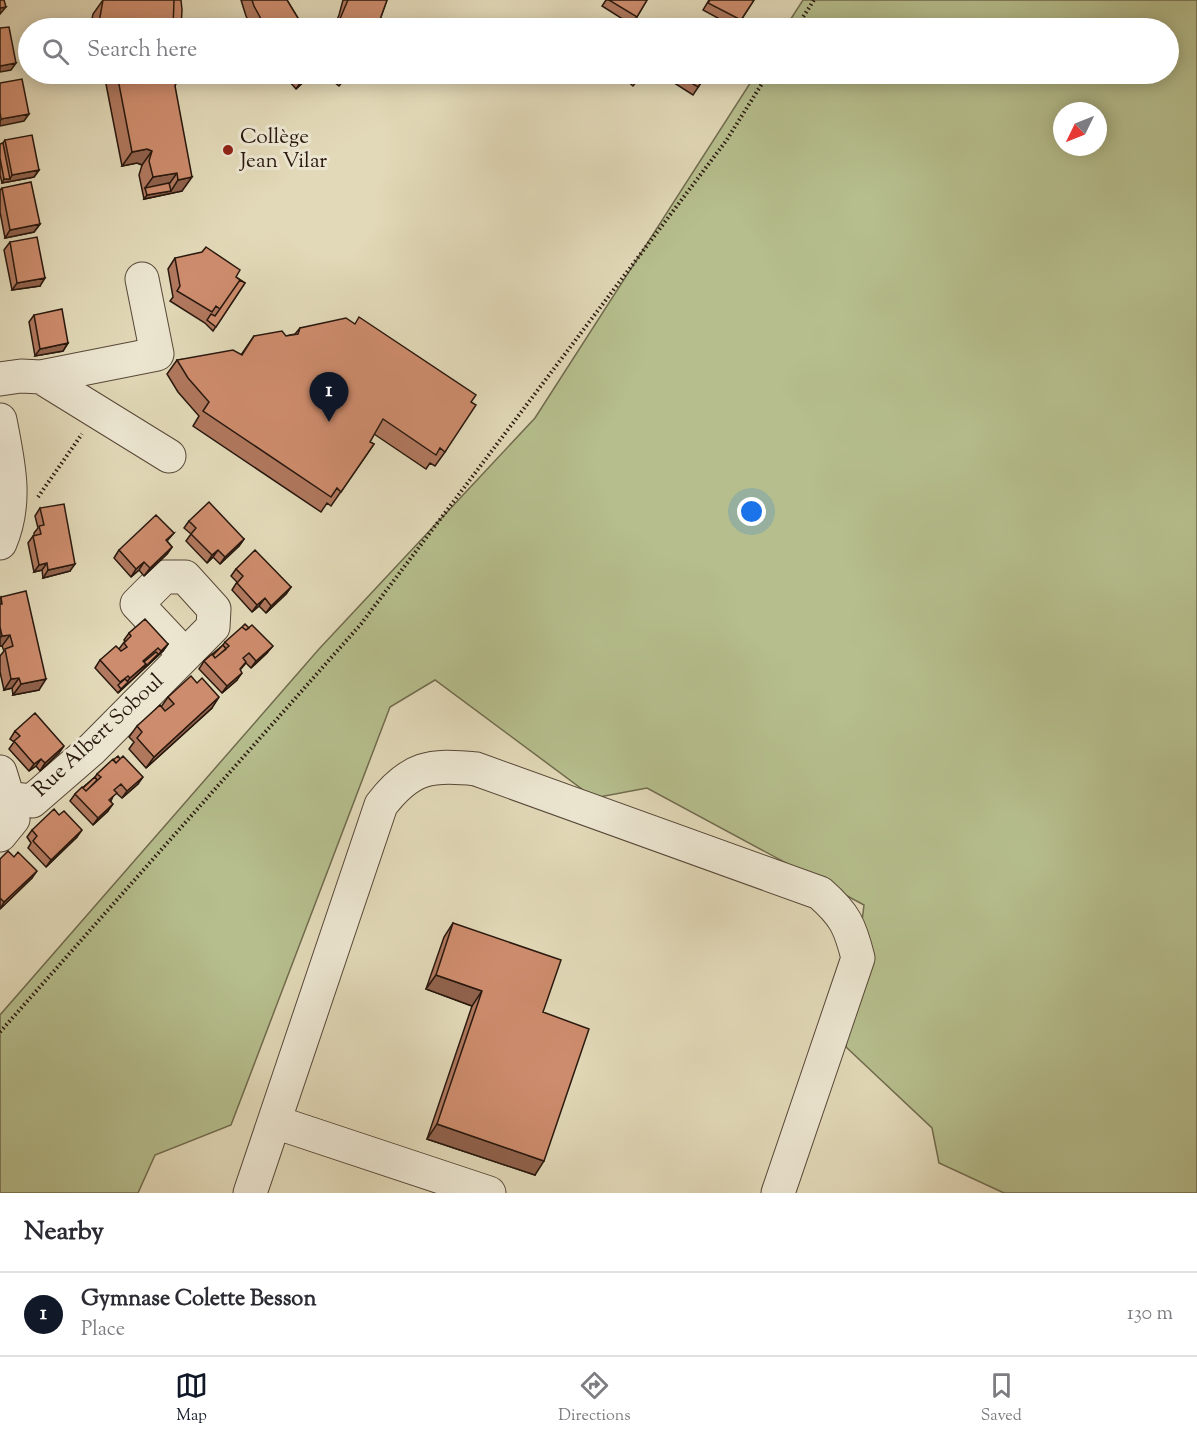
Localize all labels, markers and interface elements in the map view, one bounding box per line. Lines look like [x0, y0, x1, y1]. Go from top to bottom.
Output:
search box [18, 18, 1179, 84]
icon: search [39, 35, 72, 68]
text: Search here [87, 35, 197, 67]
north arrow [1053, 102, 1107, 156]
place label: Collège Jean Vilar [239, 123, 327, 177]
marker: Collège Jean Vilar [221, 143, 235, 157]
pin: 1 [310, 372, 348, 422]
your location [737, 497, 766, 526]
street label: Rue Albert Soboul [27, 667, 171, 805]
text: Nearby [24, 1214, 104, 1251]
text: Gymnase Colette Besson [81, 1284, 316, 1316]
text: 1 [40, 1300, 47, 1329]
text: 130 m [1127, 1300, 1173, 1329]
text: Place [81, 1316, 125, 1345]
tab: Map [175, 1369, 208, 1428]
tab: Directions [558, 1369, 631, 1428]
tab: Saved [981, 1369, 1022, 1428]

